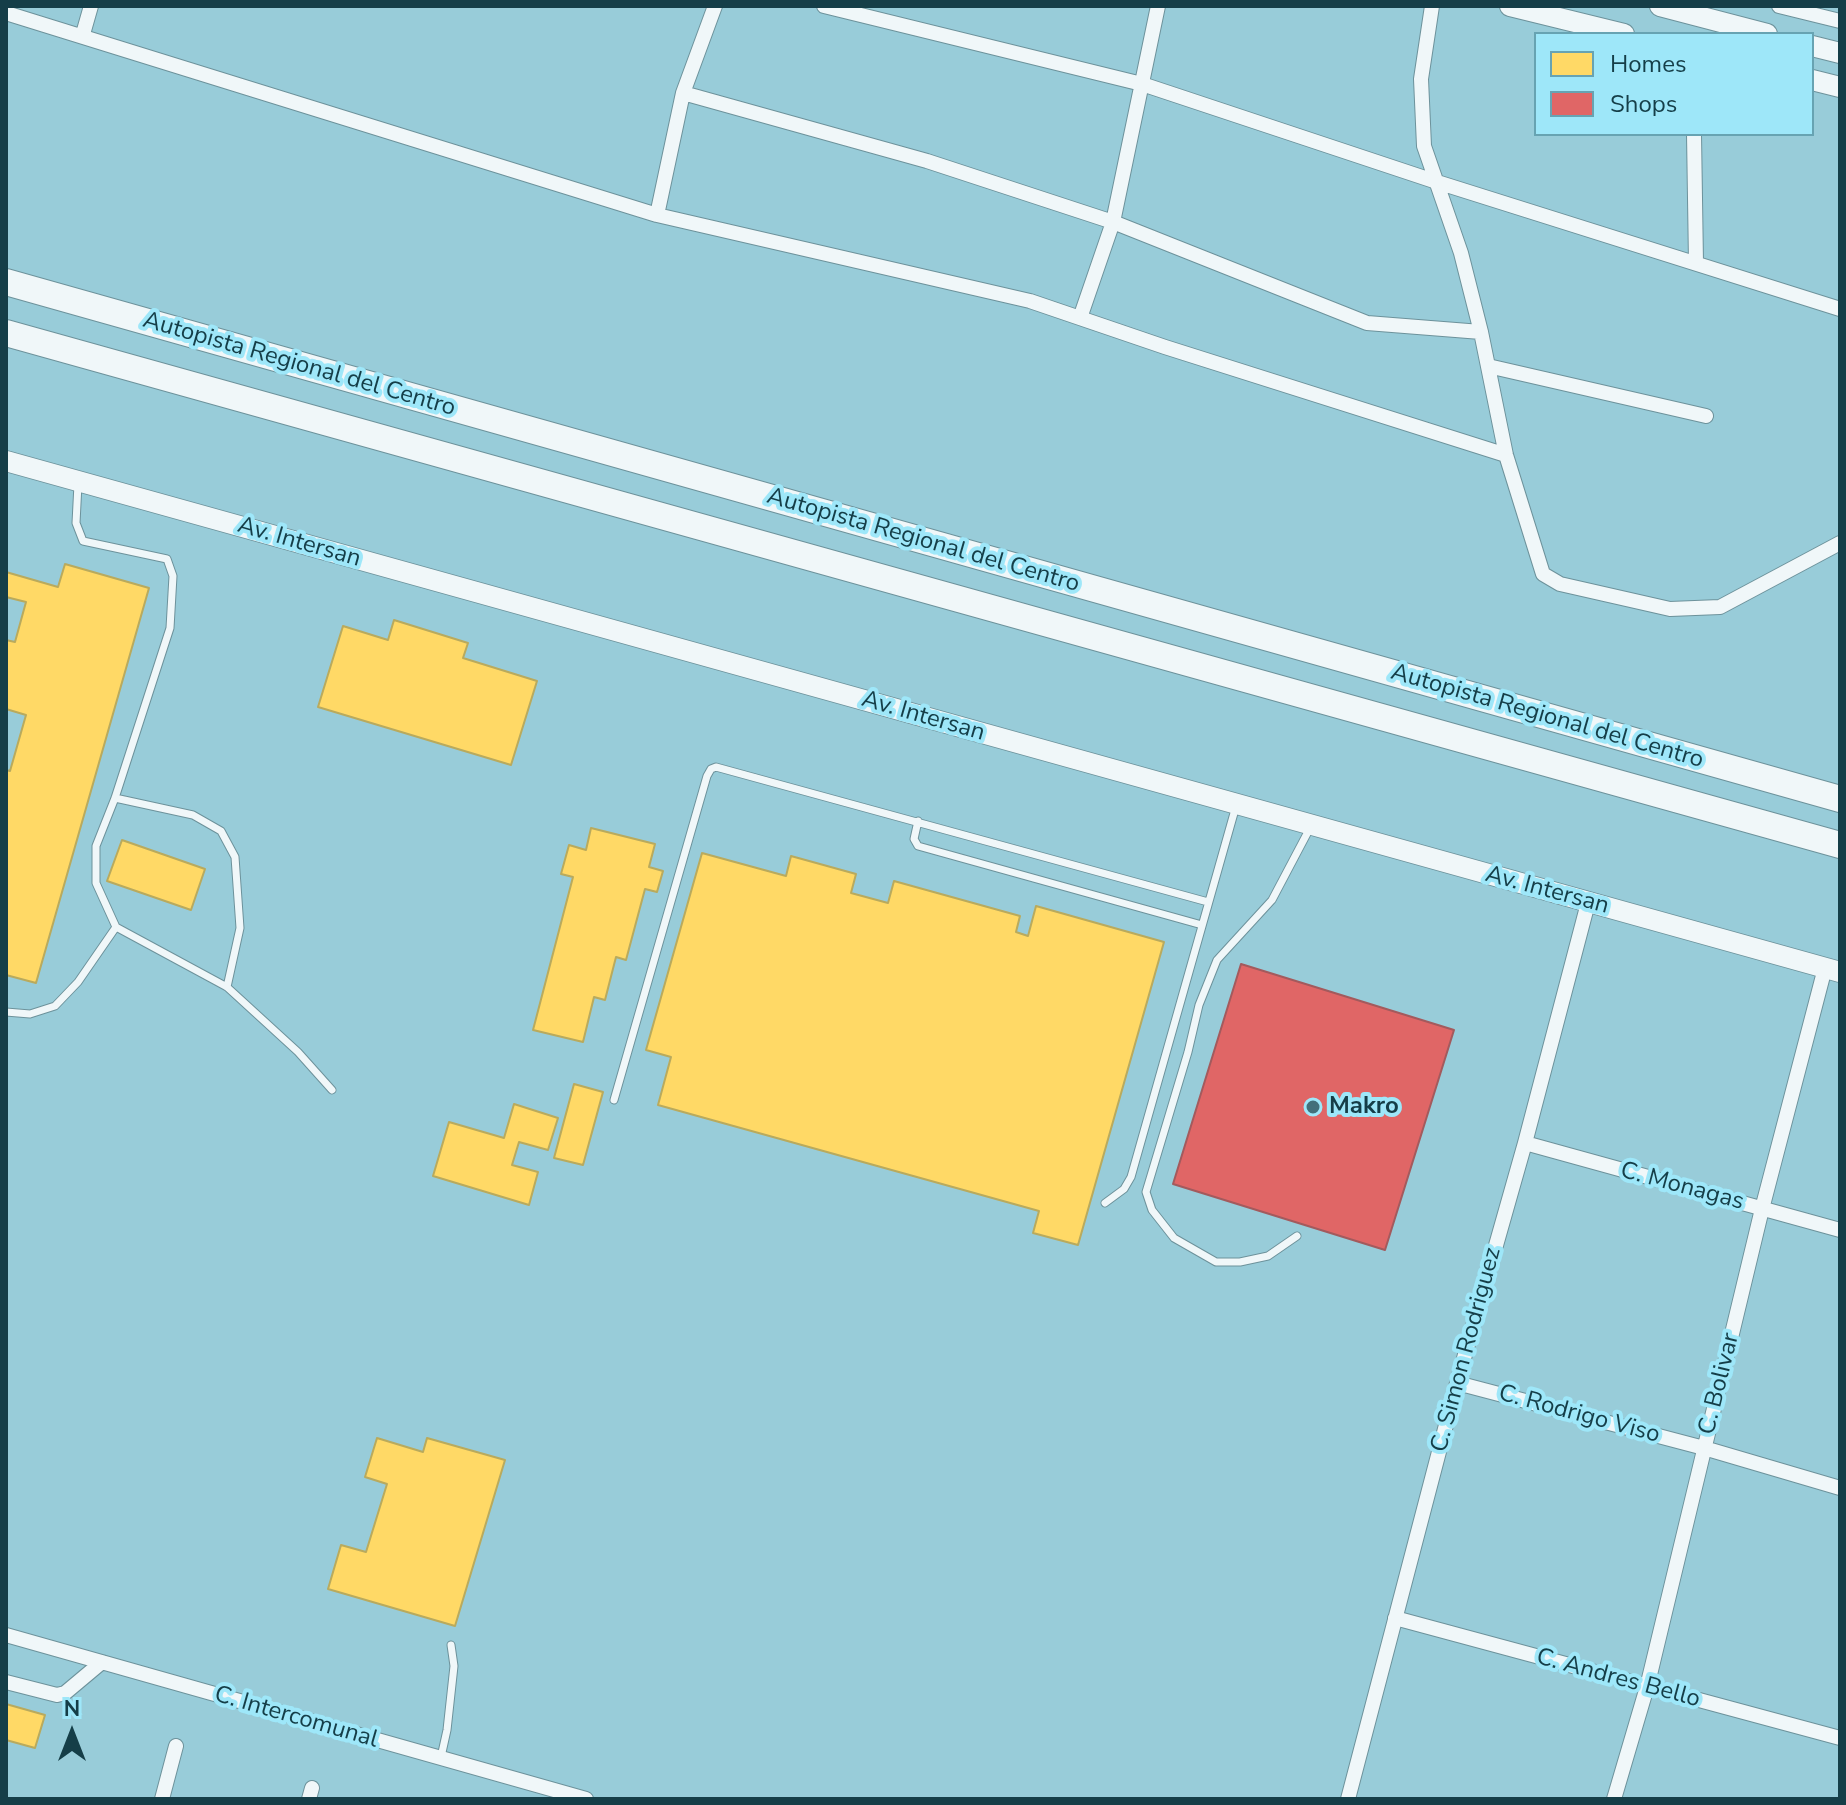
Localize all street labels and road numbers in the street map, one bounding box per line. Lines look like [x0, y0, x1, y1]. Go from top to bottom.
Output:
street label: Autopista Regional del Centro [139, 307, 459, 423]
street label: Autopista Regional del Centro [763, 483, 1083, 599]
street label: Av. Intersan [234, 512, 364, 574]
street label: Autopista Regional del Centro [1387, 659, 1707, 775]
street label: Av. Intersan [858, 686, 988, 748]
street label: Av. Intersan [1482, 861, 1612, 921]
street label: C. Monagas [1617, 1157, 1747, 1217]
street label: C. Simon Rodriguez [1426, 1245, 1508, 1455]
street label: C. Bolivar [1693, 1330, 1747, 1438]
street label: C. Rodrigo Viso [1495, 1380, 1663, 1450]
street label: C. Andres Bello [1533, 1643, 1703, 1715]
street label: C. Intercomunal [211, 1681, 381, 1755]

